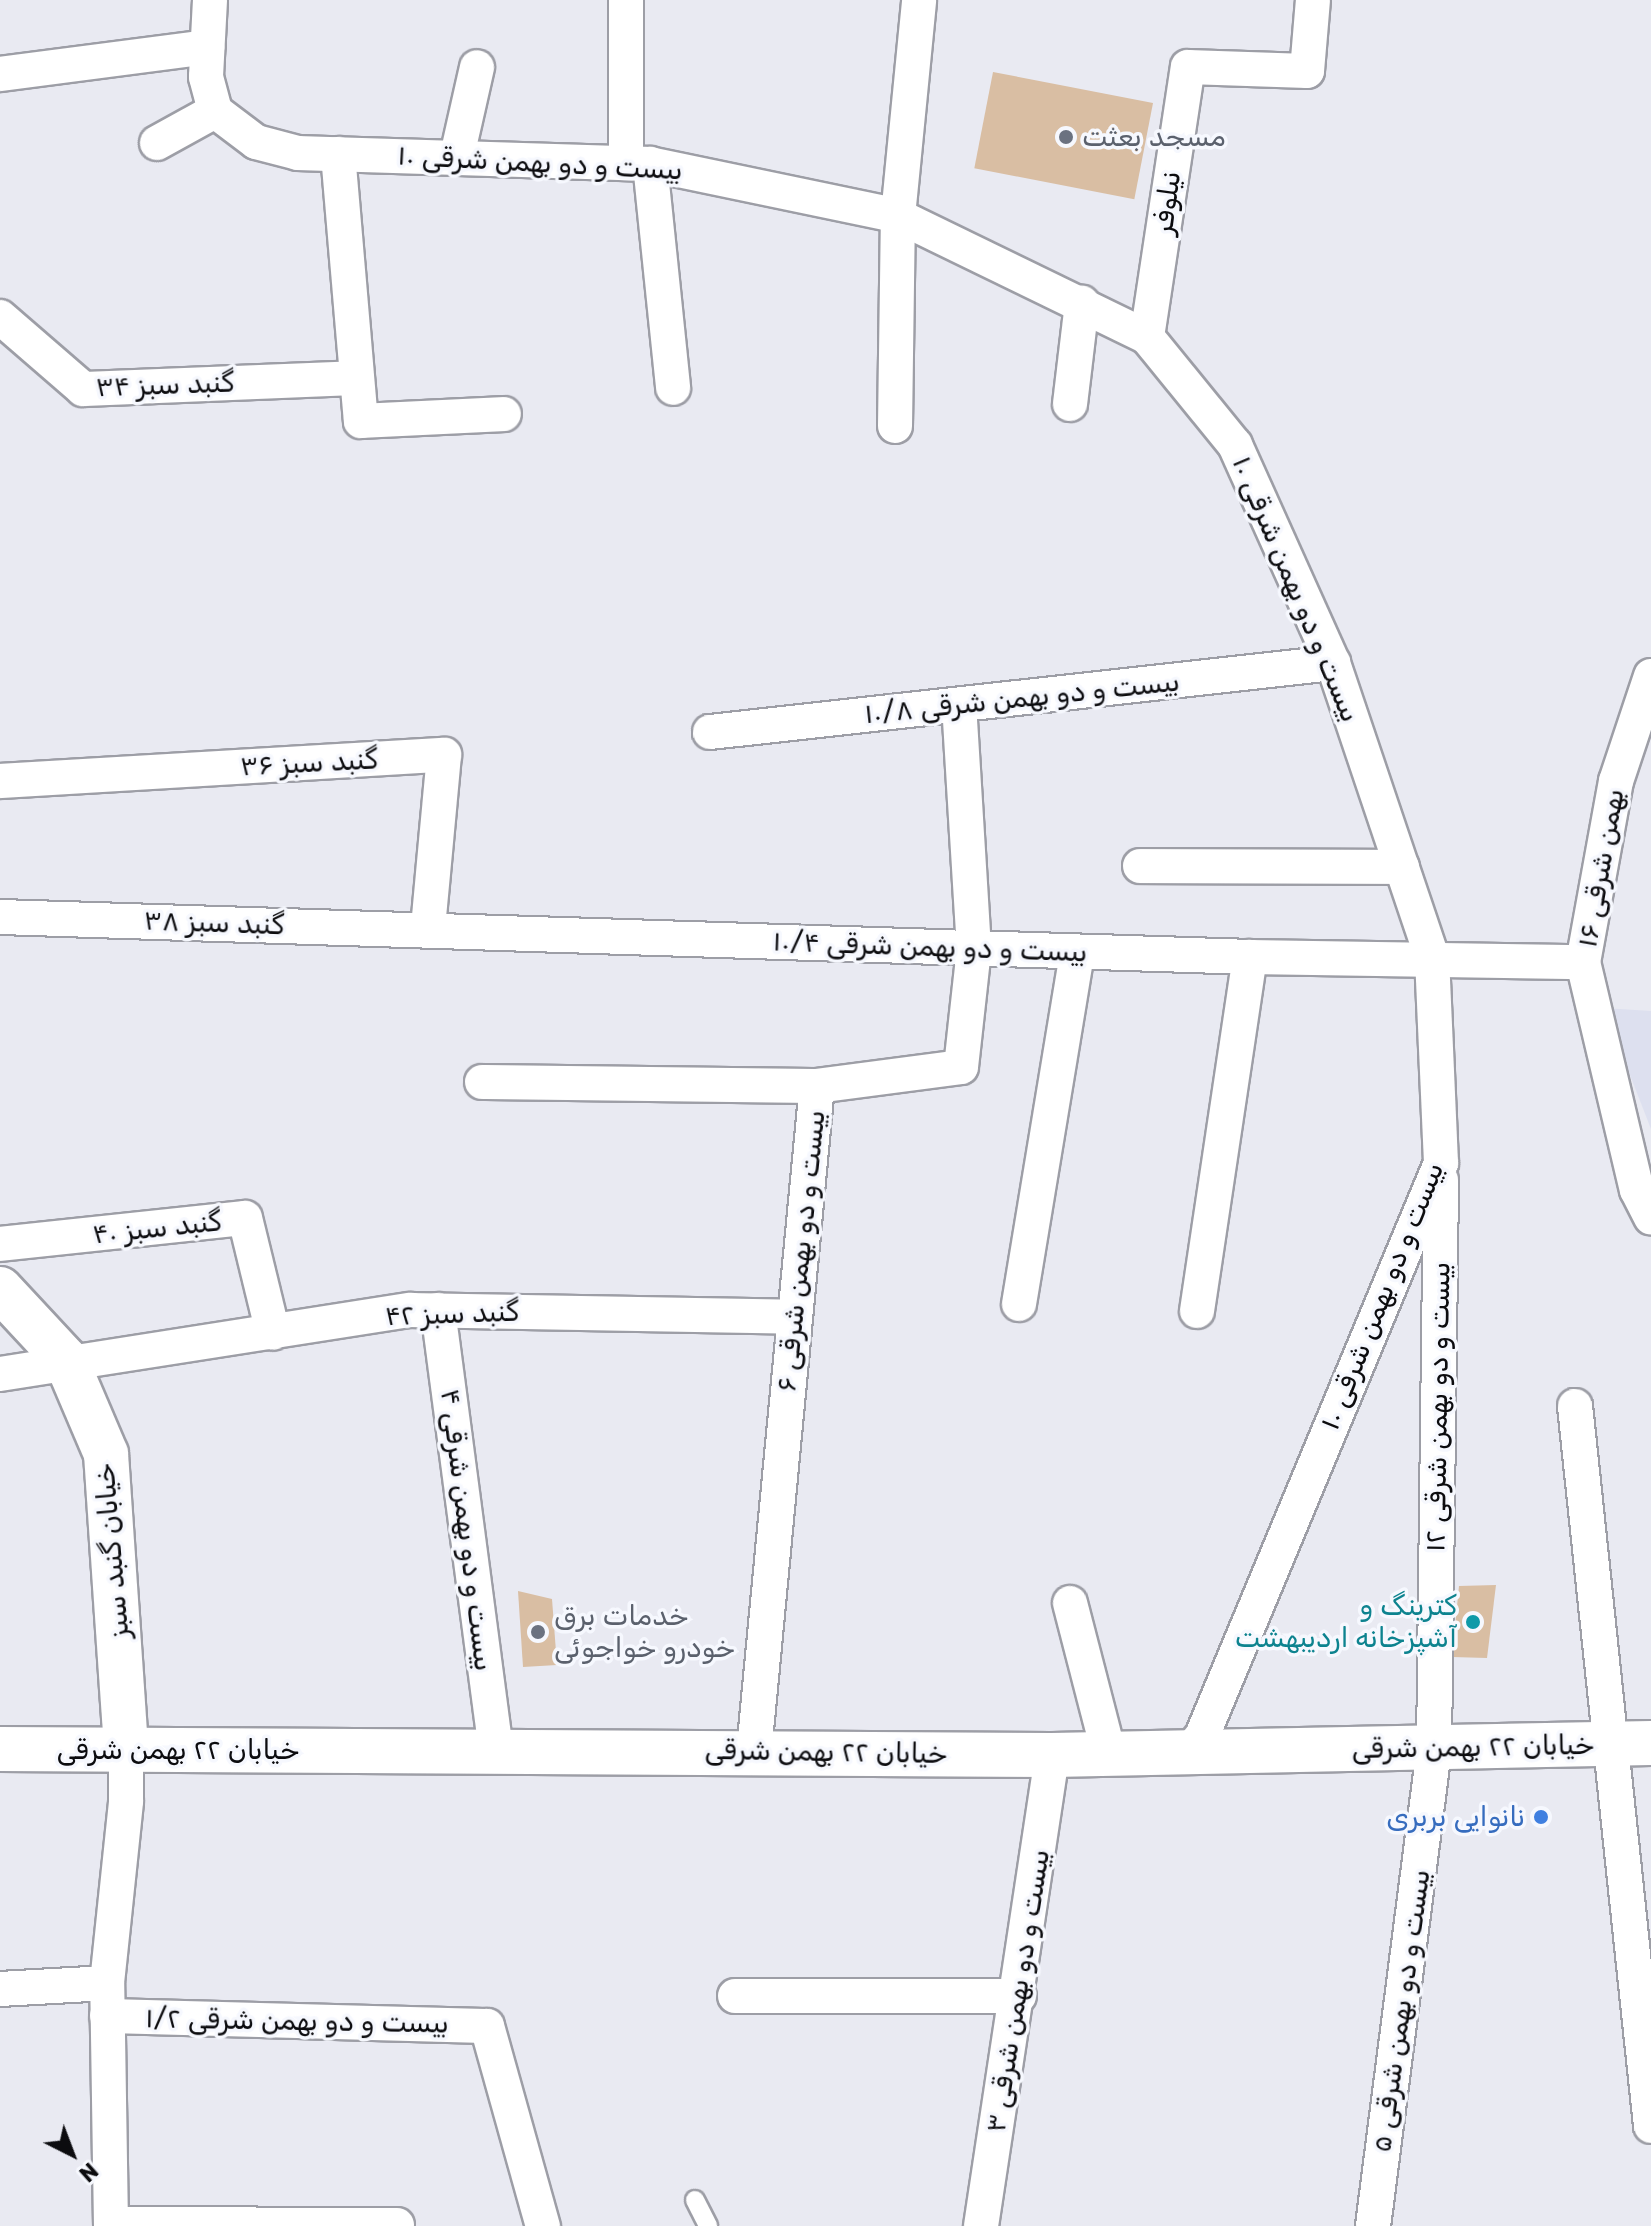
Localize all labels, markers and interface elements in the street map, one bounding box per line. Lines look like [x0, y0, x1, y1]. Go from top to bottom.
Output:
place label: مسجد بعثت [1082, 120, 1226, 154]
marker: مسجد بعثت [1057, 128, 1075, 146]
street label: بیست و دو بهمن شرقی ۱۰ [397, 139, 683, 187]
street label: نیلوفر [1146, 169, 1188, 237]
street label: گنبد سبز ۳۴ [95, 366, 235, 404]
street label: بیست و دو بهمن شرقی ۱۰ [1225, 451, 1367, 727]
street label: بیست و دو بهمن شرقی ۱۰/۸ [863, 665, 1181, 731]
street label: گنبد سبز ۳۶ [239, 743, 379, 783]
street label: بهمن شرقی ۱۶ [1571, 786, 1631, 950]
street label: گنبد سبز ۳۸ [143, 904, 285, 942]
street label: بیست و دو بهمن شرقی ۱۰/۴ [772, 925, 1088, 969]
street label: بیست و دو بهمن شرقی ۶ [770, 1109, 832, 1393]
street label: بیست و دو بهمن شرقی ۱۰ [1313, 1157, 1451, 1435]
street label: گنبد سبز ۴۰ [91, 1205, 223, 1251]
street label: بیست و دو بهمن شرقی ۱۲ [1419, 1262, 1457, 1552]
street label: گنبد سبز ۴۲ [384, 1295, 520, 1333]
street label: بیست و دو بهمن شرقی ۴ [433, 1387, 501, 1673]
street label: خیابان گنبد سبز [88, 1462, 136, 1640]
place label: کترینگ و آشپزخانه اردیبهشت [1235, 1589, 1457, 1655]
place label: خدمات برق خودرو خواجوئی [554, 1599, 735, 1665]
marker: کترینگ و آشپزخانه اردیبهشت [1464, 1613, 1482, 1631]
marker: خدمات برق خودرو خواجوئی [529, 1623, 547, 1641]
street label: خیابان ۲۲ بهمن شرقی [1351, 1728, 1595, 1766]
street label: خیابان ۲۲ بهمن شرقی [57, 1733, 299, 1767]
street label: خیابان ۲۲ بهمن شرقی [704, 1733, 948, 1771]
place label: نانوایی بربری [1386, 1800, 1525, 1834]
marker: نانوایی بربری [1532, 1808, 1550, 1826]
street label: بیست و دو بهمن شرقی ۳ [979, 1847, 1057, 2135]
street label: بیست و دو بهمن شرقی ۵ [1364, 1867, 1438, 2155]
street label: بیست و دو بهمن شرقی ۱/۲ [145, 2002, 449, 2040]
north arrow [32, 2114, 112, 2194]
text: N [73, 2157, 103, 2188]

